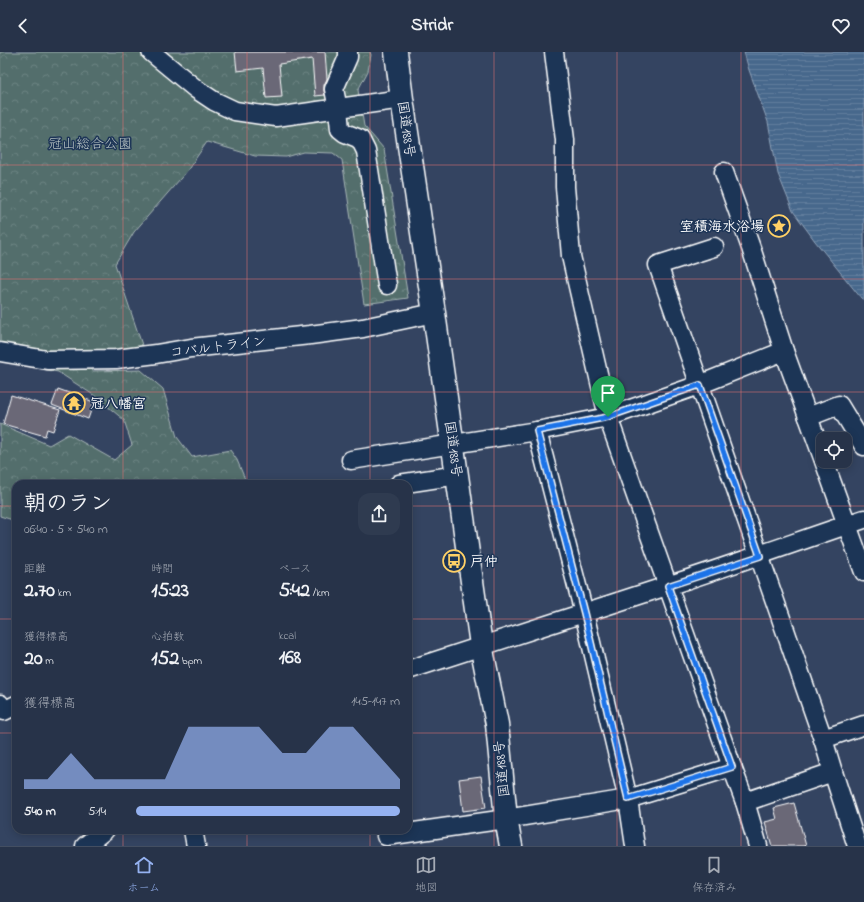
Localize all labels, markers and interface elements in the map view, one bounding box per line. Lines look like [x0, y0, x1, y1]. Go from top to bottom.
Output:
text: Stridr [411, 13, 453, 39]
icon: back [12, 15, 34, 37]
icon: heart [830, 15, 852, 37]
street label: 国道188号 [391, 100, 420, 159]
park label: 冠山総合公園 [48, 134, 132, 155]
place icon: 室積海水浴場 [766, 213, 792, 239]
place label: 室積海水浴場 [680, 217, 764, 238]
street label: コバルトライン [169, 331, 268, 364]
pin [591, 376, 625, 417]
icon: arrive [597, 382, 619, 404]
temple icon: 冠八幡宮 [61, 390, 87, 416]
place label: 冠八幡宮 [90, 394, 146, 415]
street label: 国道188号 [438, 420, 467, 479]
map controls [816, 432, 852, 468]
button: locate [816, 432, 852, 468]
text: 朝のラン [24, 489, 112, 521]
button: share [358, 493, 400, 535]
text: 06:40 · 5 × 540 m [24, 520, 108, 539]
bus stop icon: 戸仲 [441, 548, 467, 574]
place label: 戸仲 [470, 552, 498, 573]
text: 距離 [24, 561, 46, 577]
text: 時間 [151, 561, 173, 577]
text: ペース [279, 561, 311, 577]
text: 2.70 [24, 577, 55, 606]
text: 15:23 [151, 577, 189, 606]
text: 5:42 [279, 577, 310, 606]
text: km [55, 585, 71, 601]
text: /km [310, 585, 330, 601]
text: kcal [279, 628, 296, 644]
text: 獲得標高 [24, 629, 68, 645]
text: 心拍数 [151, 629, 184, 645]
text: 168 [279, 644, 301, 673]
text: 20 [24, 645, 43, 674]
text: 152 [151, 645, 179, 674]
text: m [43, 653, 54, 669]
text: bpm [179, 653, 202, 669]
text: 145–147 m [351, 692, 400, 711]
text: 獲得標高 [24, 694, 76, 713]
street label: 国道188号 [489, 739, 516, 798]
text: 540 m [24, 802, 56, 821]
text: 5:14 [88, 802, 106, 821]
tab: ホーム [128, 854, 160, 896]
tab: 地図 [415, 854, 437, 896]
tab: 保存済み [692, 854, 736, 896]

